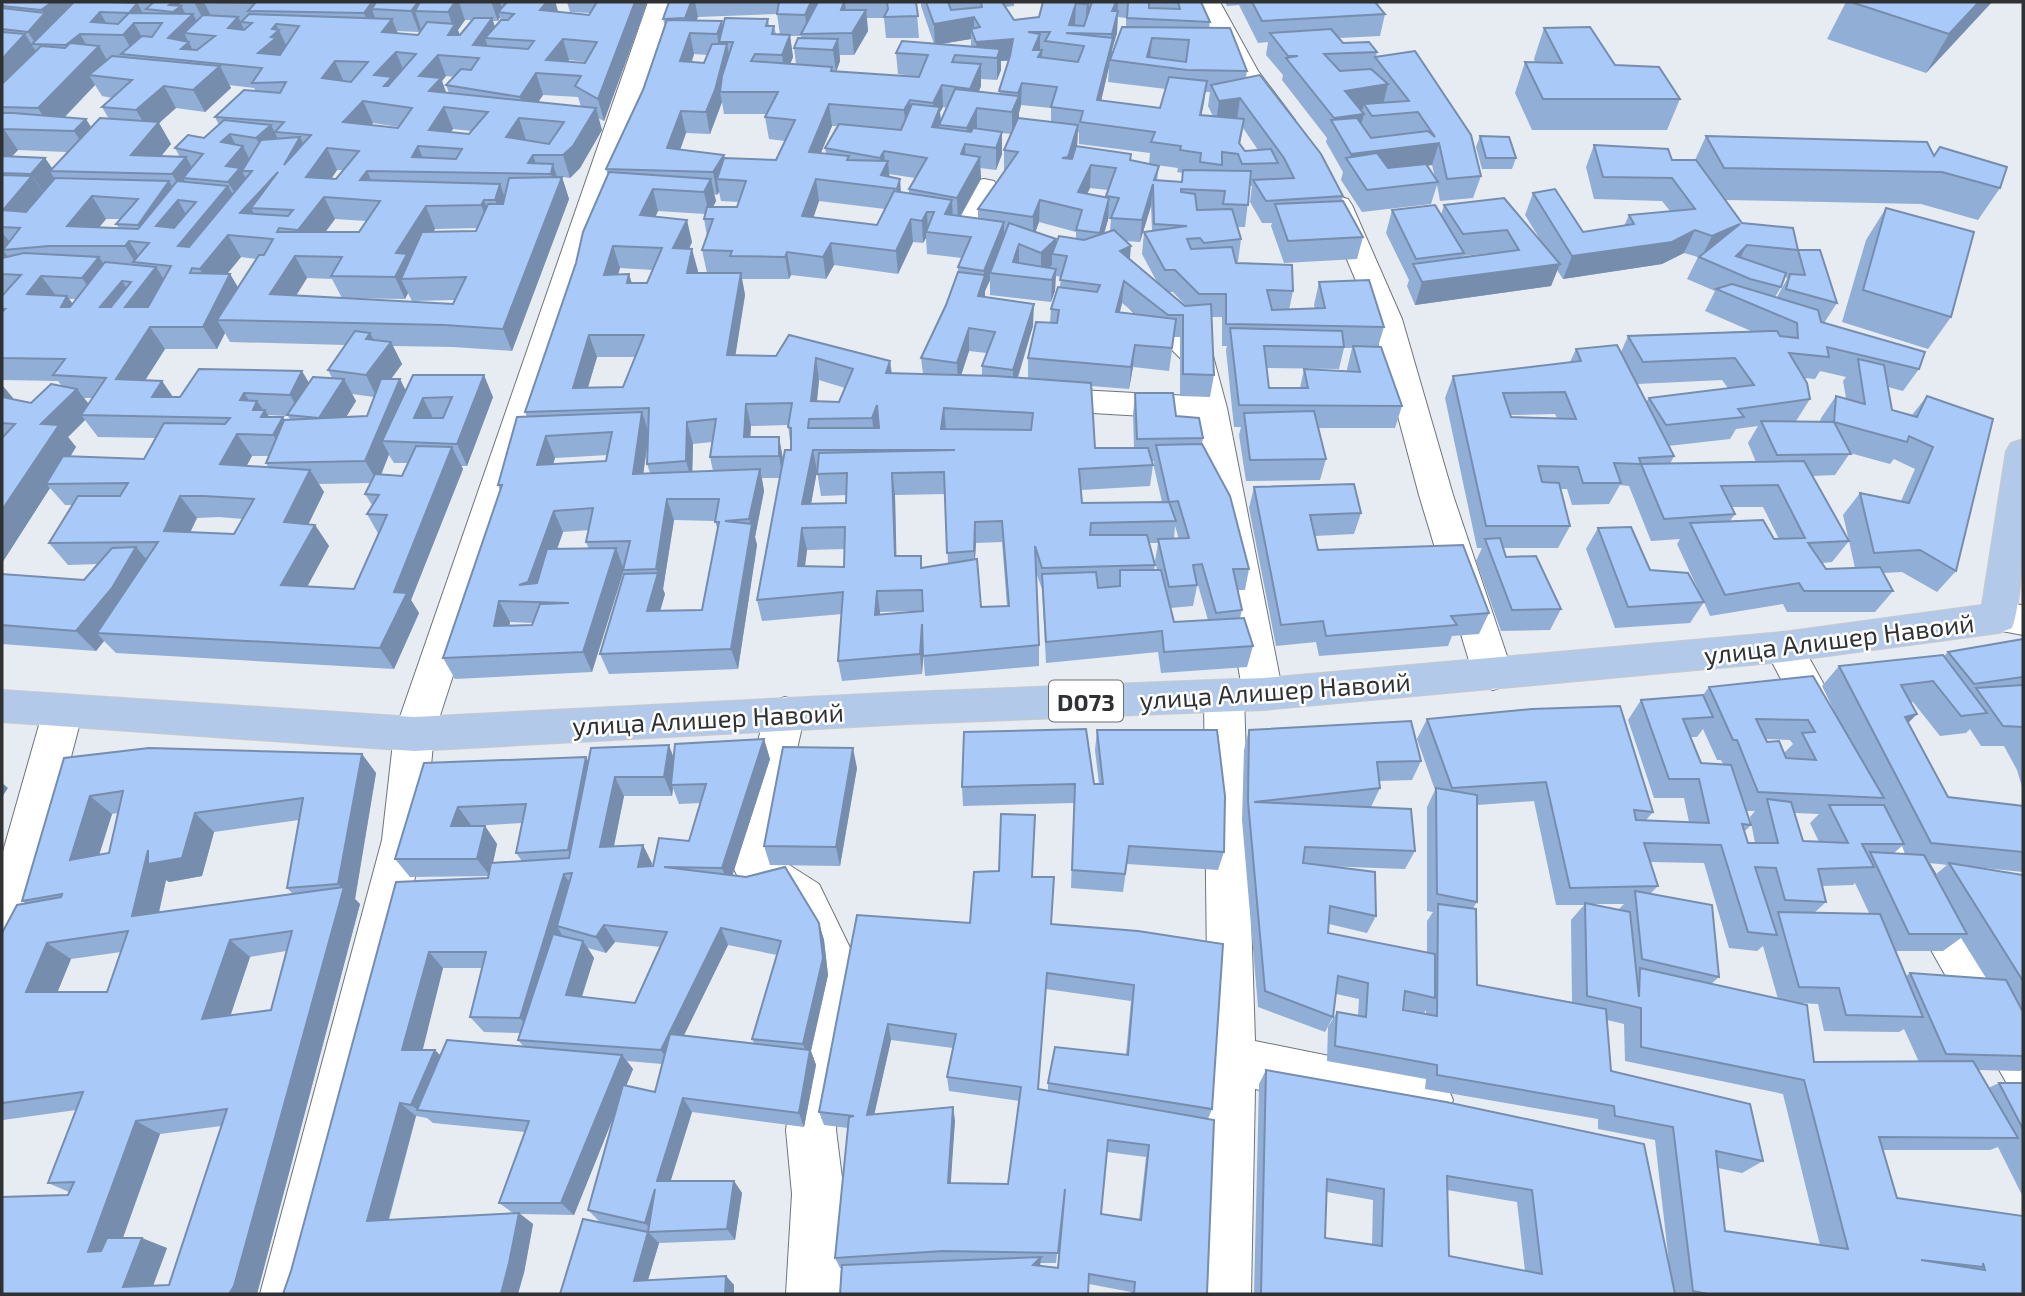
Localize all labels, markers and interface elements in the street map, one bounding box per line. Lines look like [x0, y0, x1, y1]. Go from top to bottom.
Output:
street label: улица Алишер Навоий [1702, 606, 1976, 671]
street label: улица Алишер Навоий [1138, 665, 1412, 716]
road number: D073 [1049, 680, 1123, 722]
street label: улица Алишер Навоий [571, 695, 845, 742]

